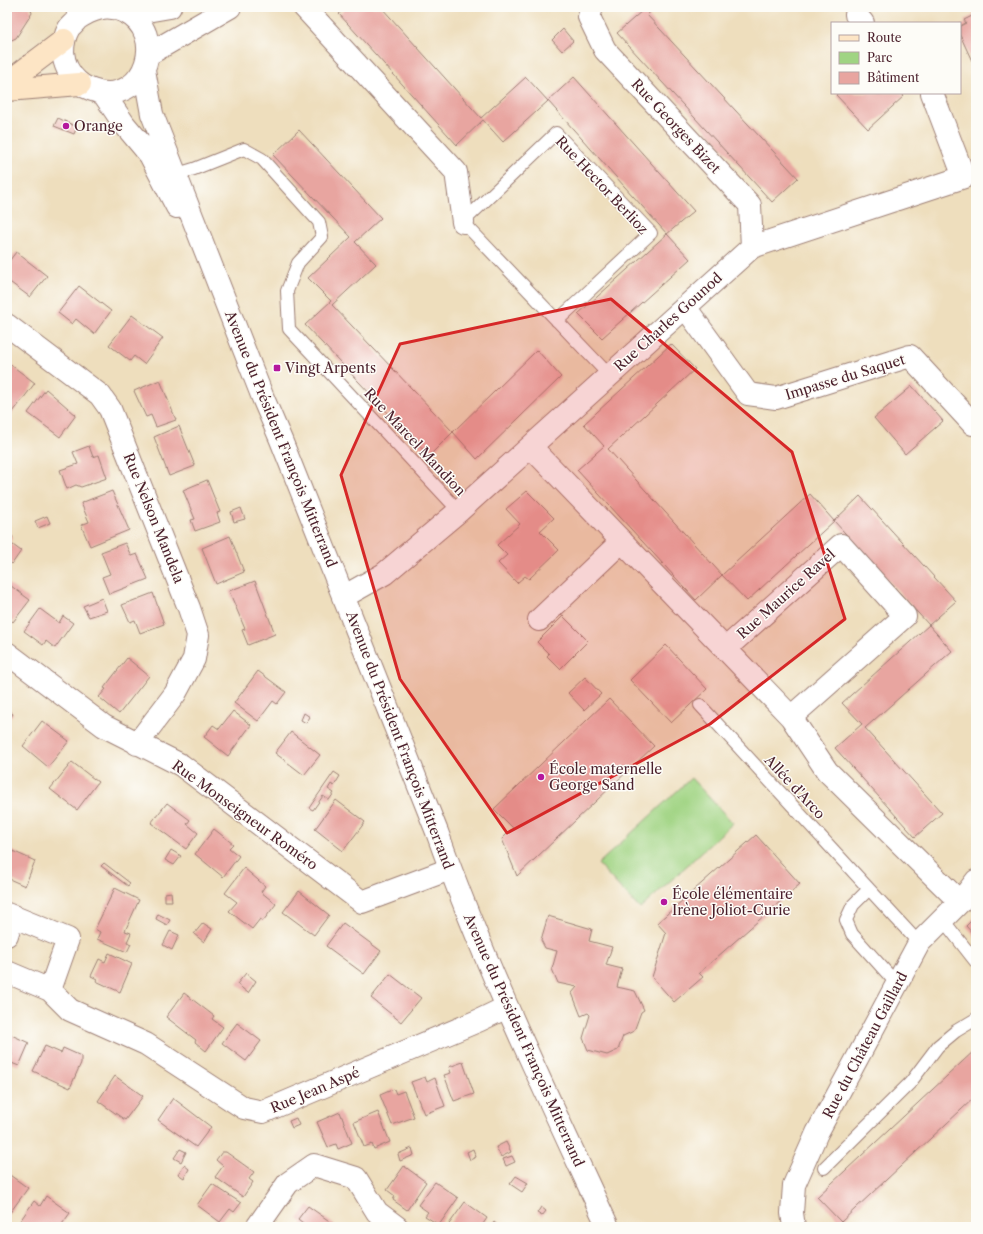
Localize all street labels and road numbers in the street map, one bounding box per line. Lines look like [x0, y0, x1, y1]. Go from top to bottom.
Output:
street label: Rue Georges Bizet [627, 75, 725, 177]
street label: Rue Hector Berlioz [552, 132, 652, 238]
street label: Rue Charles Gounod [610, 268, 726, 375]
street label: Avenue du Président François Mitterrand [221, 307, 341, 570]
street label: Impasse du Saquet [783, 350, 907, 404]
street label: Rue Marcel Mandion [360, 384, 470, 500]
street label: Rue Nelson Mandela [120, 450, 189, 586]
street label: Rue Maurice Ravel [733, 545, 839, 643]
street label: Avenue du Président François Mitterrand [342, 607, 458, 872]
street label: Allée d'Arco [760, 751, 829, 823]
street label: Rue Monseigneur Roméro [169, 756, 321, 874]
street label: Avenue du Président François Mitterrand [459, 910, 588, 1170]
street label: Rue du Château Gaillard [819, 968, 912, 1121]
street label: Rue Jean Aspé [268, 1063, 363, 1117]

